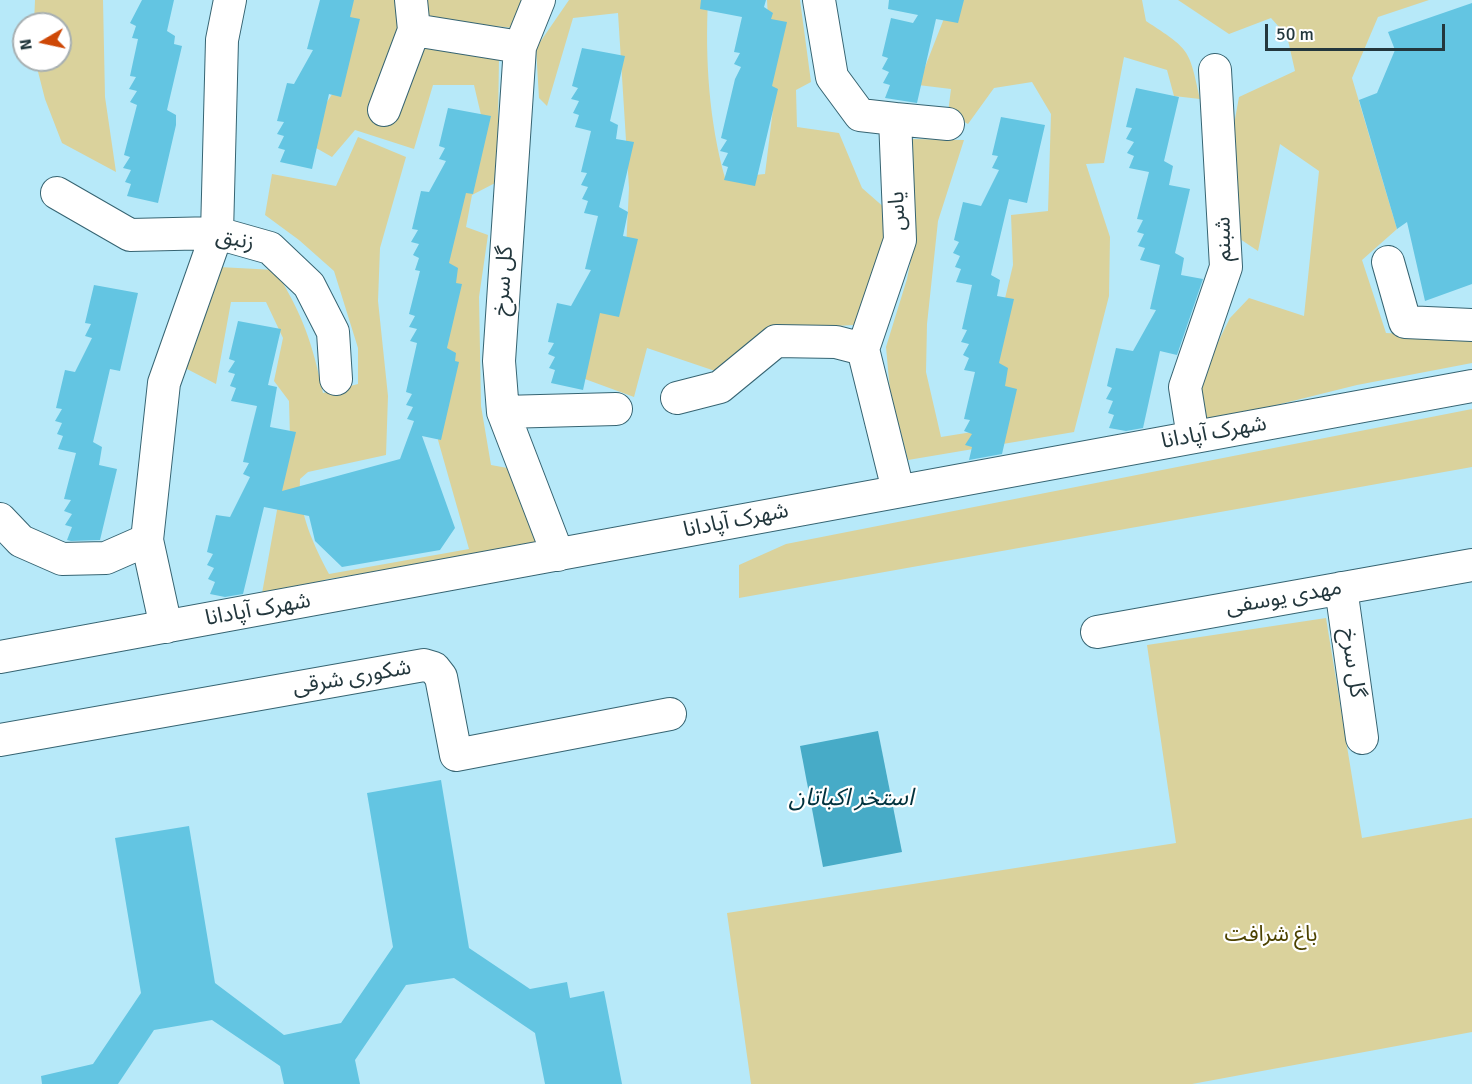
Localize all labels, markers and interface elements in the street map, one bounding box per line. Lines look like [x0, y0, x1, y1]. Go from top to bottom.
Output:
north arrow [12, 12, 72, 72]
scale bar [1268, 12, 1448, 50]
text: 50 m [1276, 23, 1314, 45]
text: N [15, 37, 37, 52]
street label: یاس [884, 191, 912, 231]
street label: شبنم [1210, 216, 1238, 262]
street label: زنبق [213, 223, 257, 257]
street label: گل سرخ [488, 245, 520, 317]
street label: شهرک آپادانا [1159, 411, 1269, 455]
street label: شهرک آپادانا [681, 498, 791, 544]
street label: مهدی یوسفی [1224, 575, 1344, 621]
street label: شهرک آپادانا [203, 588, 313, 632]
street label: گل سرخ [1334, 627, 1370, 699]
street label: شکوری شرقی [291, 655, 413, 701]
water label: استخر اکباتان [789, 785, 913, 813]
park label: باغ شرافت [1225, 922, 1317, 948]

